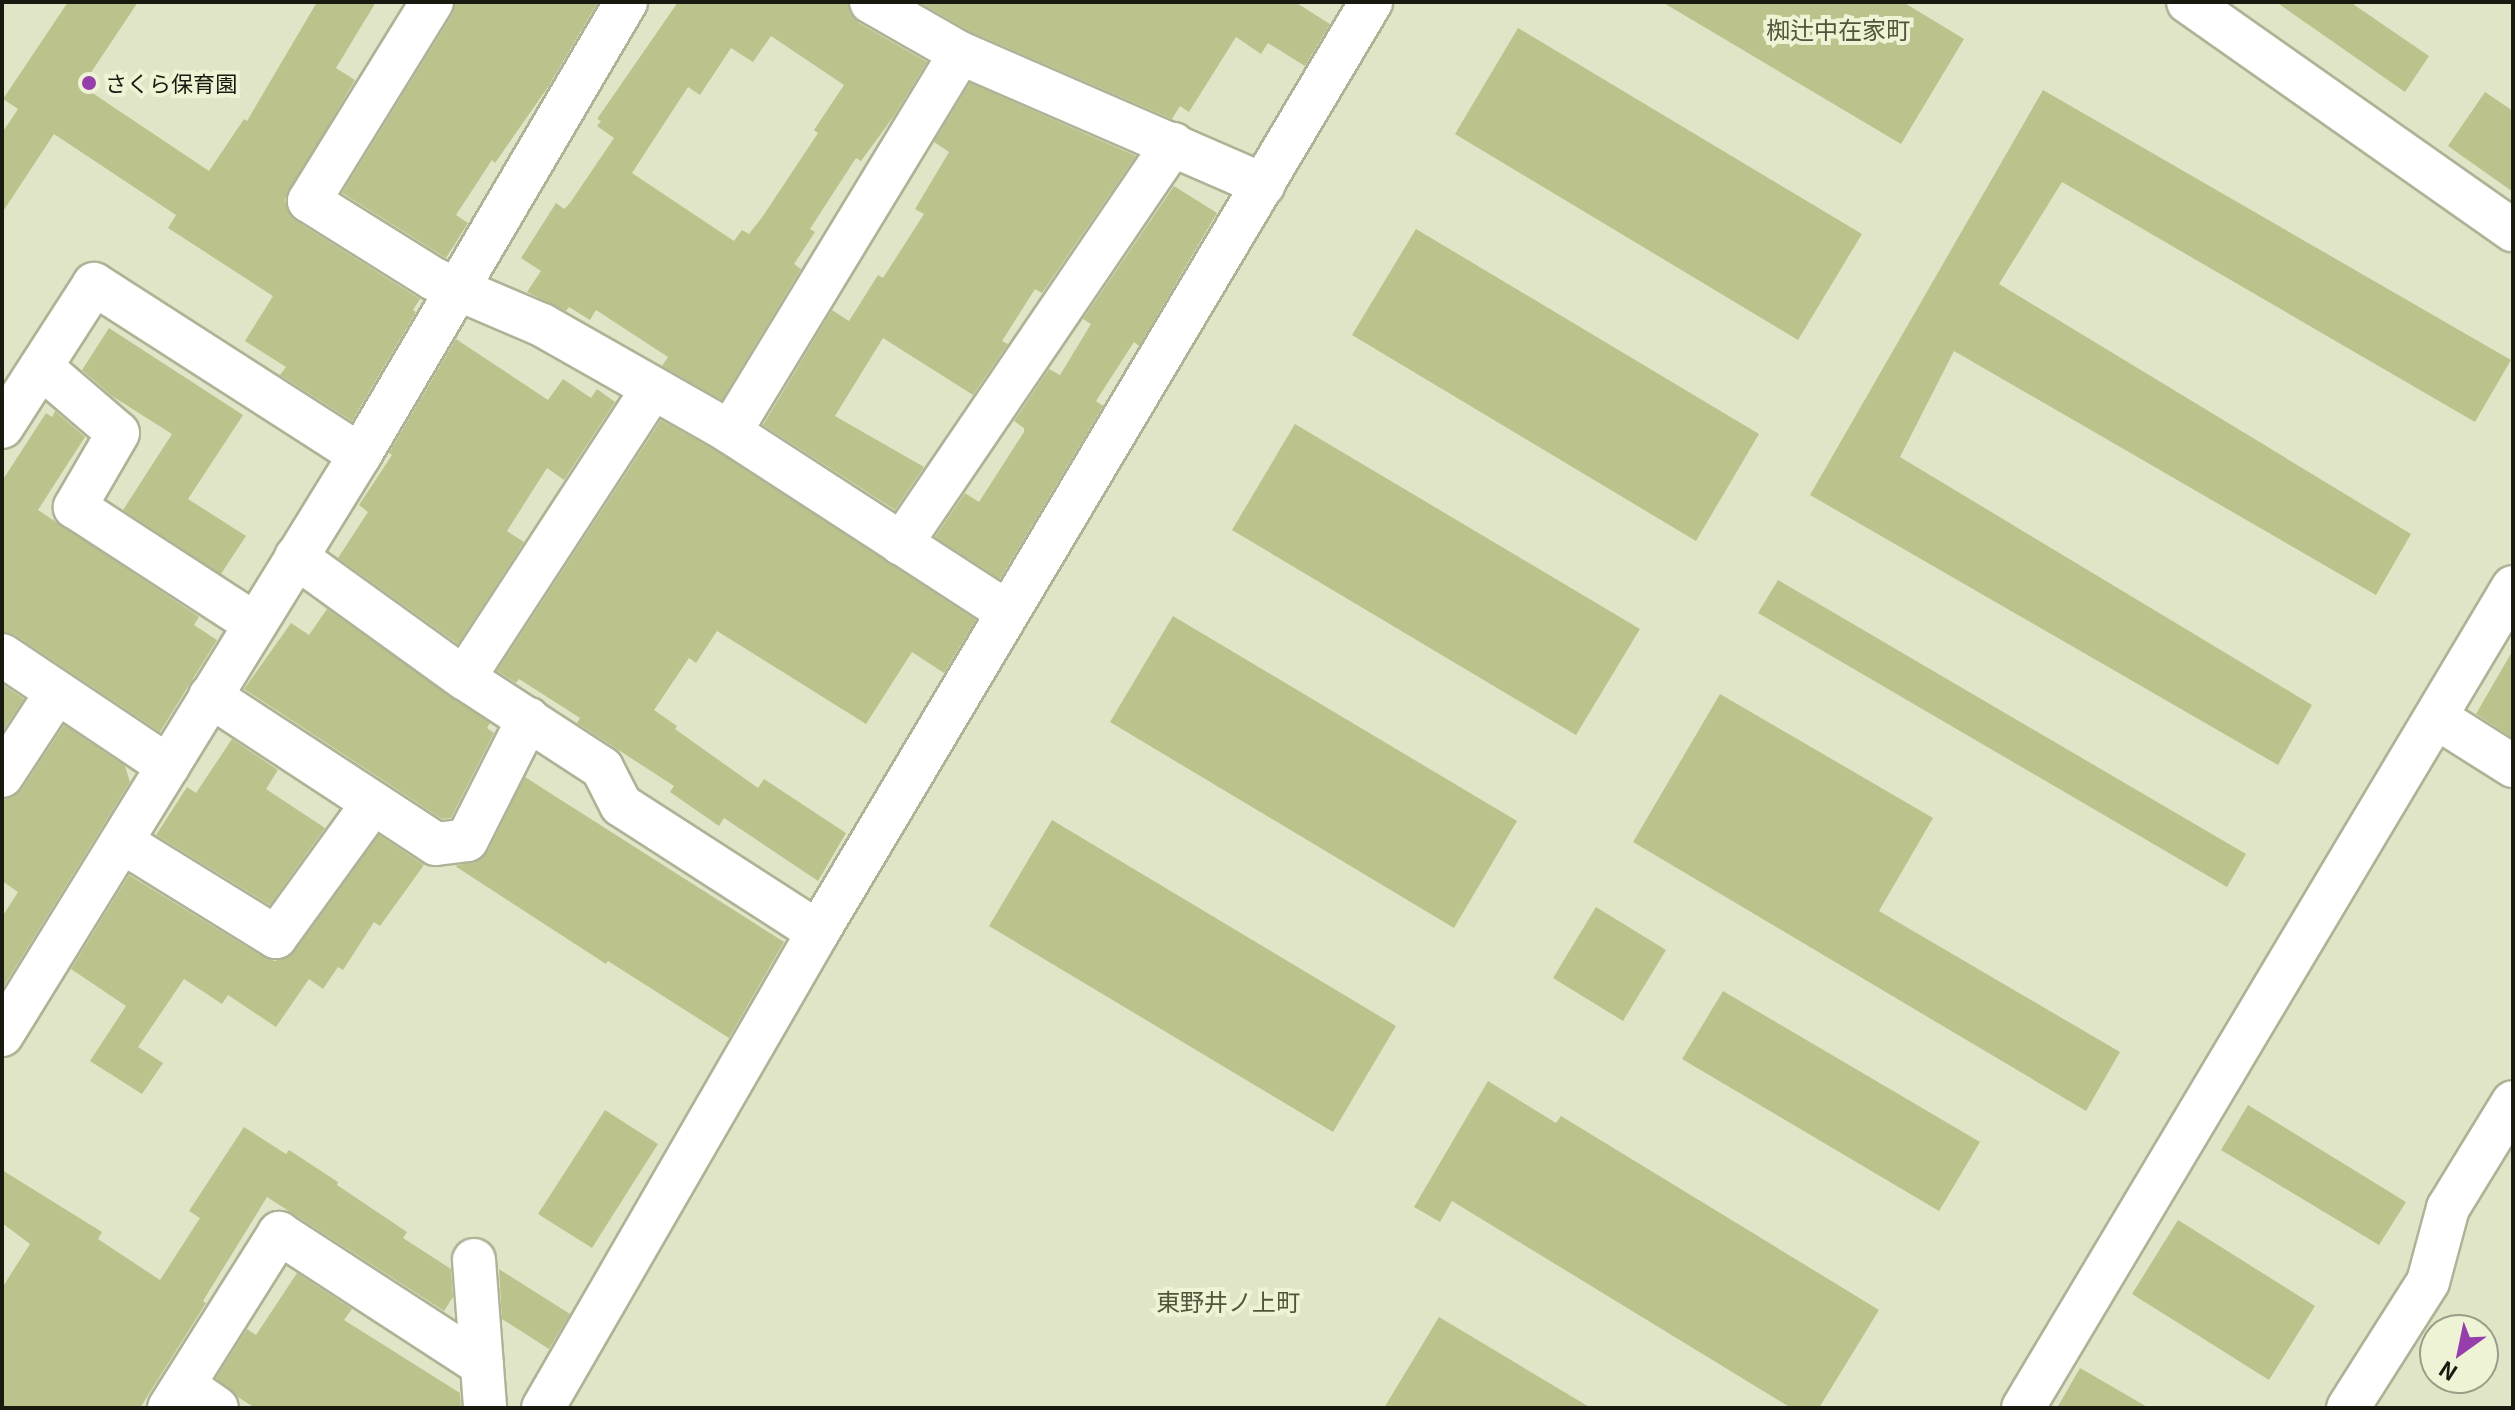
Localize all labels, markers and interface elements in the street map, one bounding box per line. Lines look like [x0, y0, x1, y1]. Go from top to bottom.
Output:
district label: 椥辻中在家町 [1766, 15, 1910, 43]
place label: さくら保育園 [105, 70, 237, 96]
marker: さくら保育園 [80, 74, 98, 92]
district label: 東野井ノ上町 [1156, 1287, 1300, 1315]
north arrow [2419, 1314, 2499, 1394]
text: N [2431, 1355, 2463, 1390]

